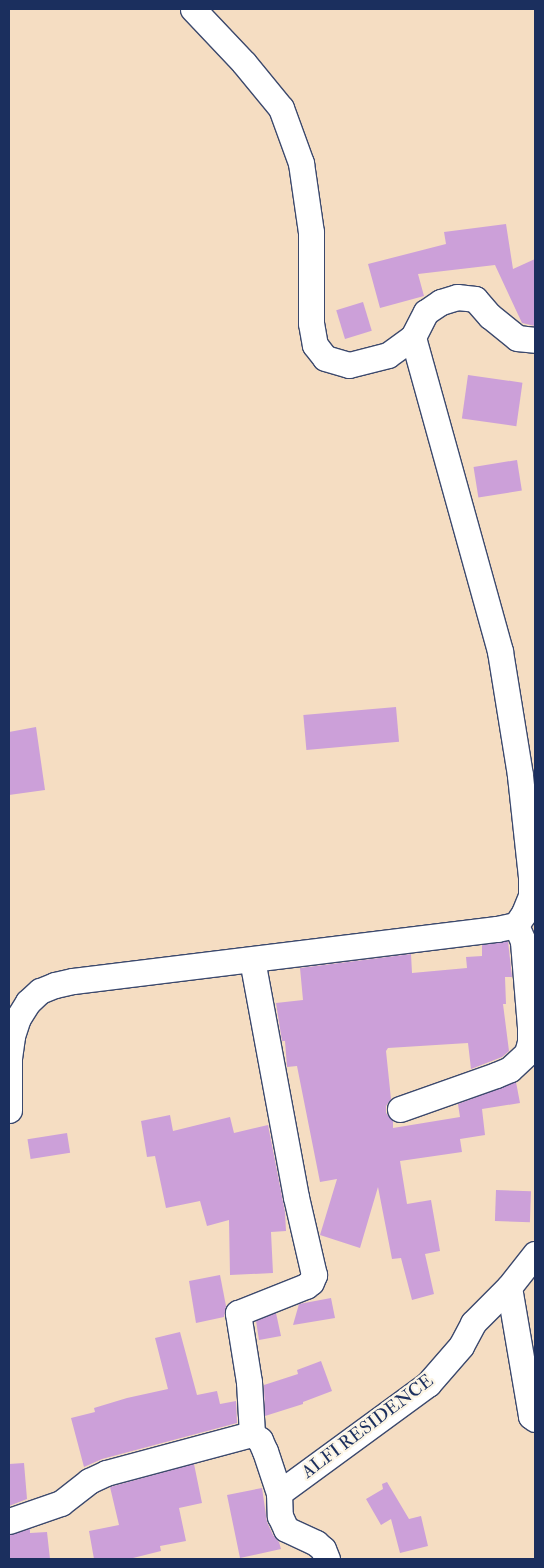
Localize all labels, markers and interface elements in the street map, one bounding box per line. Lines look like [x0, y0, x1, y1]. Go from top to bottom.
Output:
street label: ALFI RESIDENCE [298, 1370, 438, 1484]

